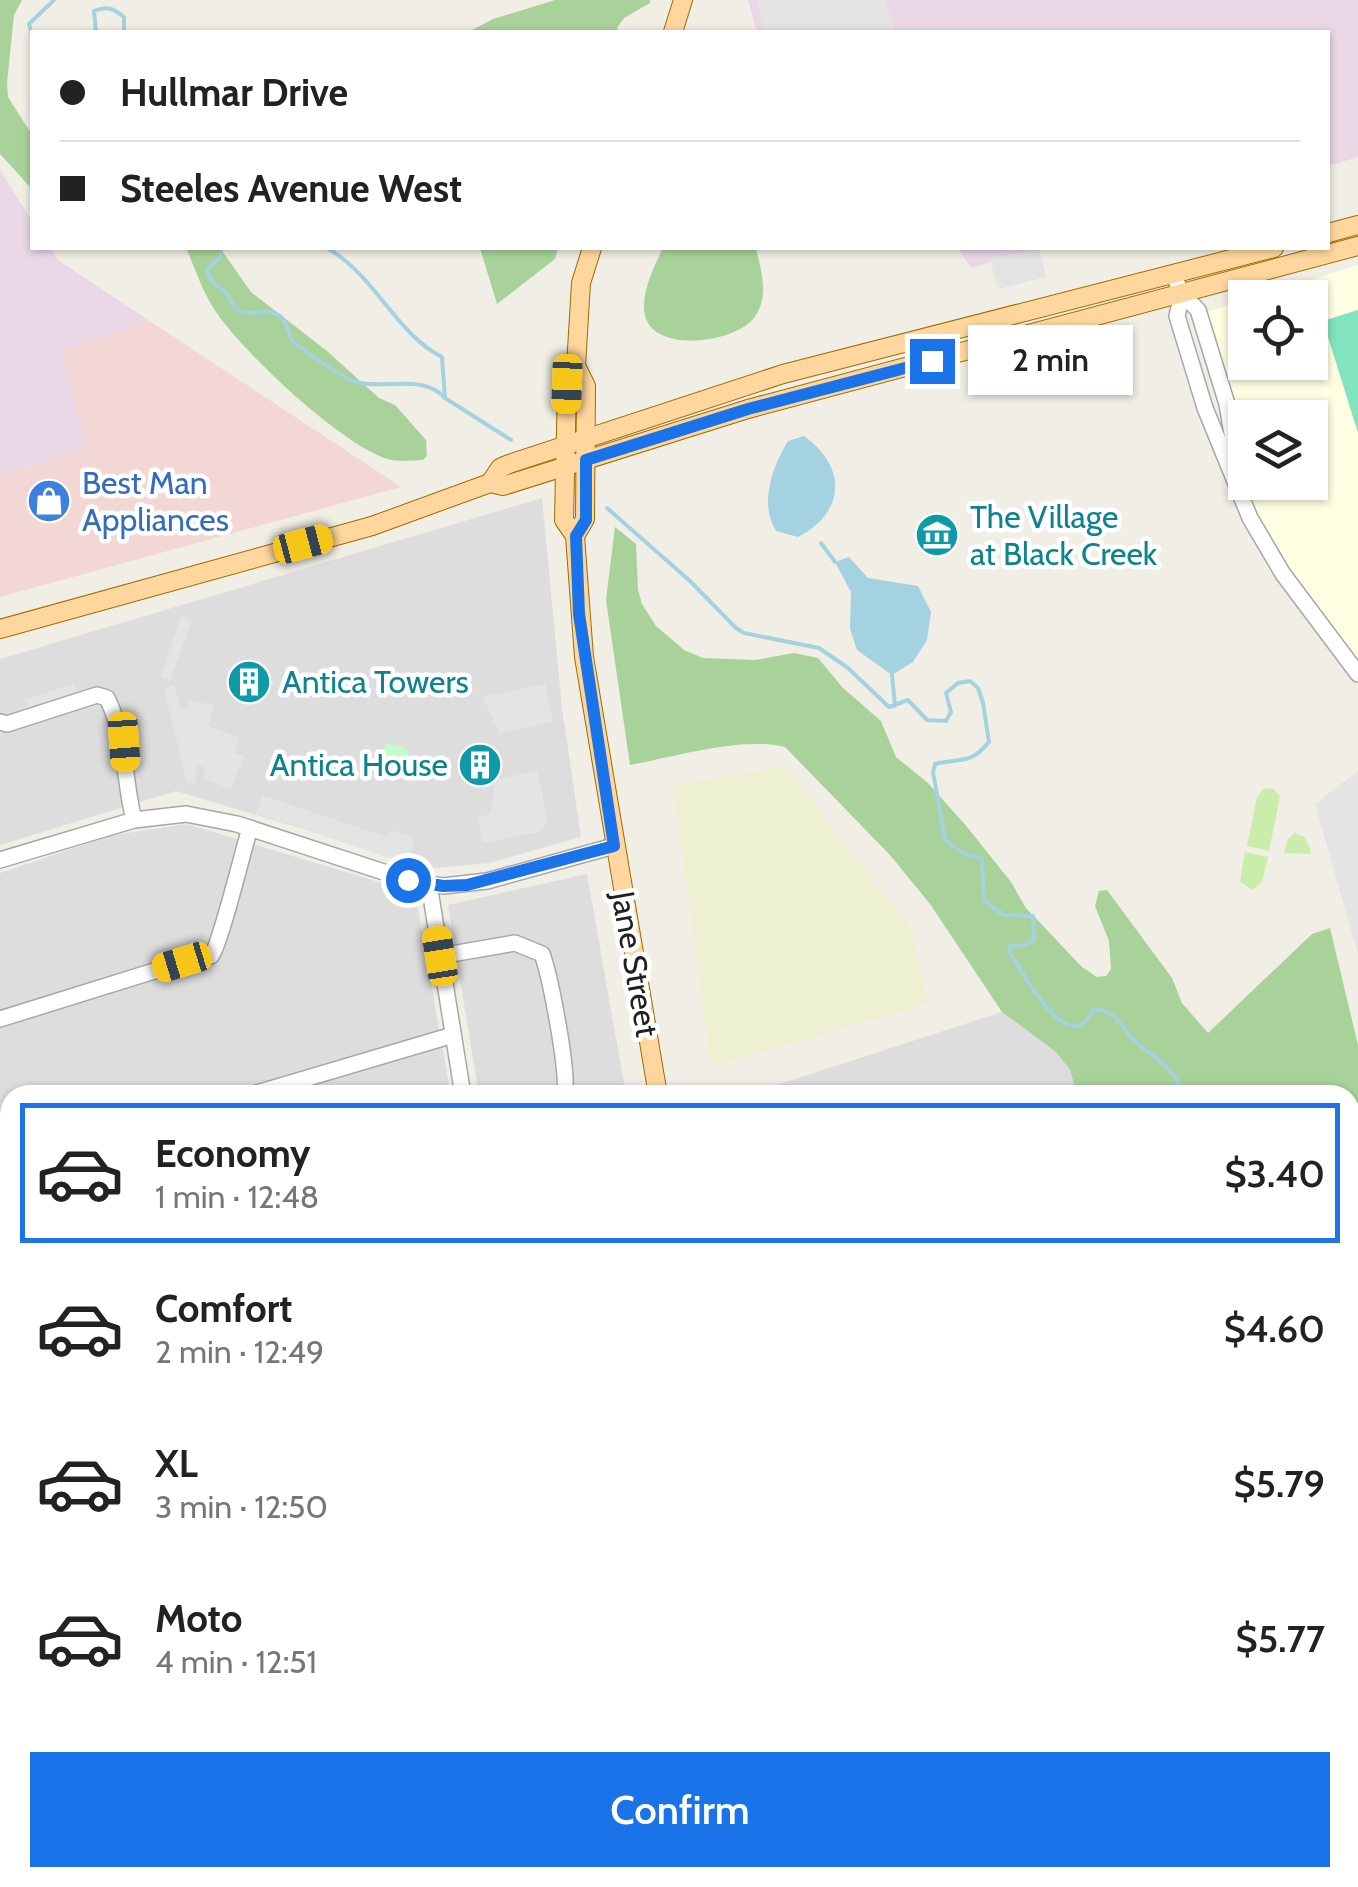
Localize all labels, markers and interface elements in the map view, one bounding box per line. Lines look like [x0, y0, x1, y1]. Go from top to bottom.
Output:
text: Hullmar Drive [120, 69, 348, 116]
text: Steeles Avenue West [120, 165, 462, 212]
map controls [1228, 280, 1328, 500]
button: locate [1228, 280, 1328, 380]
callout: 2 min [967, 326, 1132, 396]
route end [910, 339, 955, 384]
text: 2 min [1012, 340, 1089, 379]
car [551, 353, 583, 415]
button: layers [1228, 400, 1328, 500]
place label: Best Man Appliances [82, 463, 229, 539]
shop icon: Best Man Appliances [26, 478, 72, 524]
place label: The Village at Black Creek [970, 497, 1158, 573]
museum icon: The Village at Black Creek [914, 512, 960, 558]
car [270, 522, 336, 566]
building icon: Antica Towers [226, 659, 272, 705]
place label: Antica Towers [282, 662, 469, 701]
car [107, 711, 141, 773]
building icon: Antica House [457, 742, 503, 788]
place label: Antica House [270, 745, 448, 784]
route start [386, 858, 431, 903]
street label: Jane Street [603, 887, 667, 1040]
car [420, 924, 460, 988]
car [149, 939, 215, 985]
icon: car [35, 1128, 125, 1218]
text: Economy [155, 1130, 310, 1177]
text: $3.40 [1224, 1150, 1325, 1197]
text: 1 min · 12:48 [155, 1177, 319, 1216]
icon: car [35, 1283, 125, 1373]
text: Comfort [155, 1285, 292, 1332]
text: $4.60 [1224, 1305, 1325, 1352]
text: 2 min · 12:49 [155, 1332, 324, 1371]
icon: car [35, 1438, 125, 1528]
text: XL [155, 1440, 198, 1487]
text: $5.79 [1233, 1460, 1325, 1507]
text: 3 min · 12:50 [155, 1487, 328, 1526]
icon: car [35, 1593, 125, 1683]
text: Moto [155, 1595, 242, 1642]
text: $5.77 [1236, 1615, 1325, 1662]
text: 4 min · 12:51 [155, 1642, 317, 1681]
button: Confirm [30, 1752, 1330, 1867]

